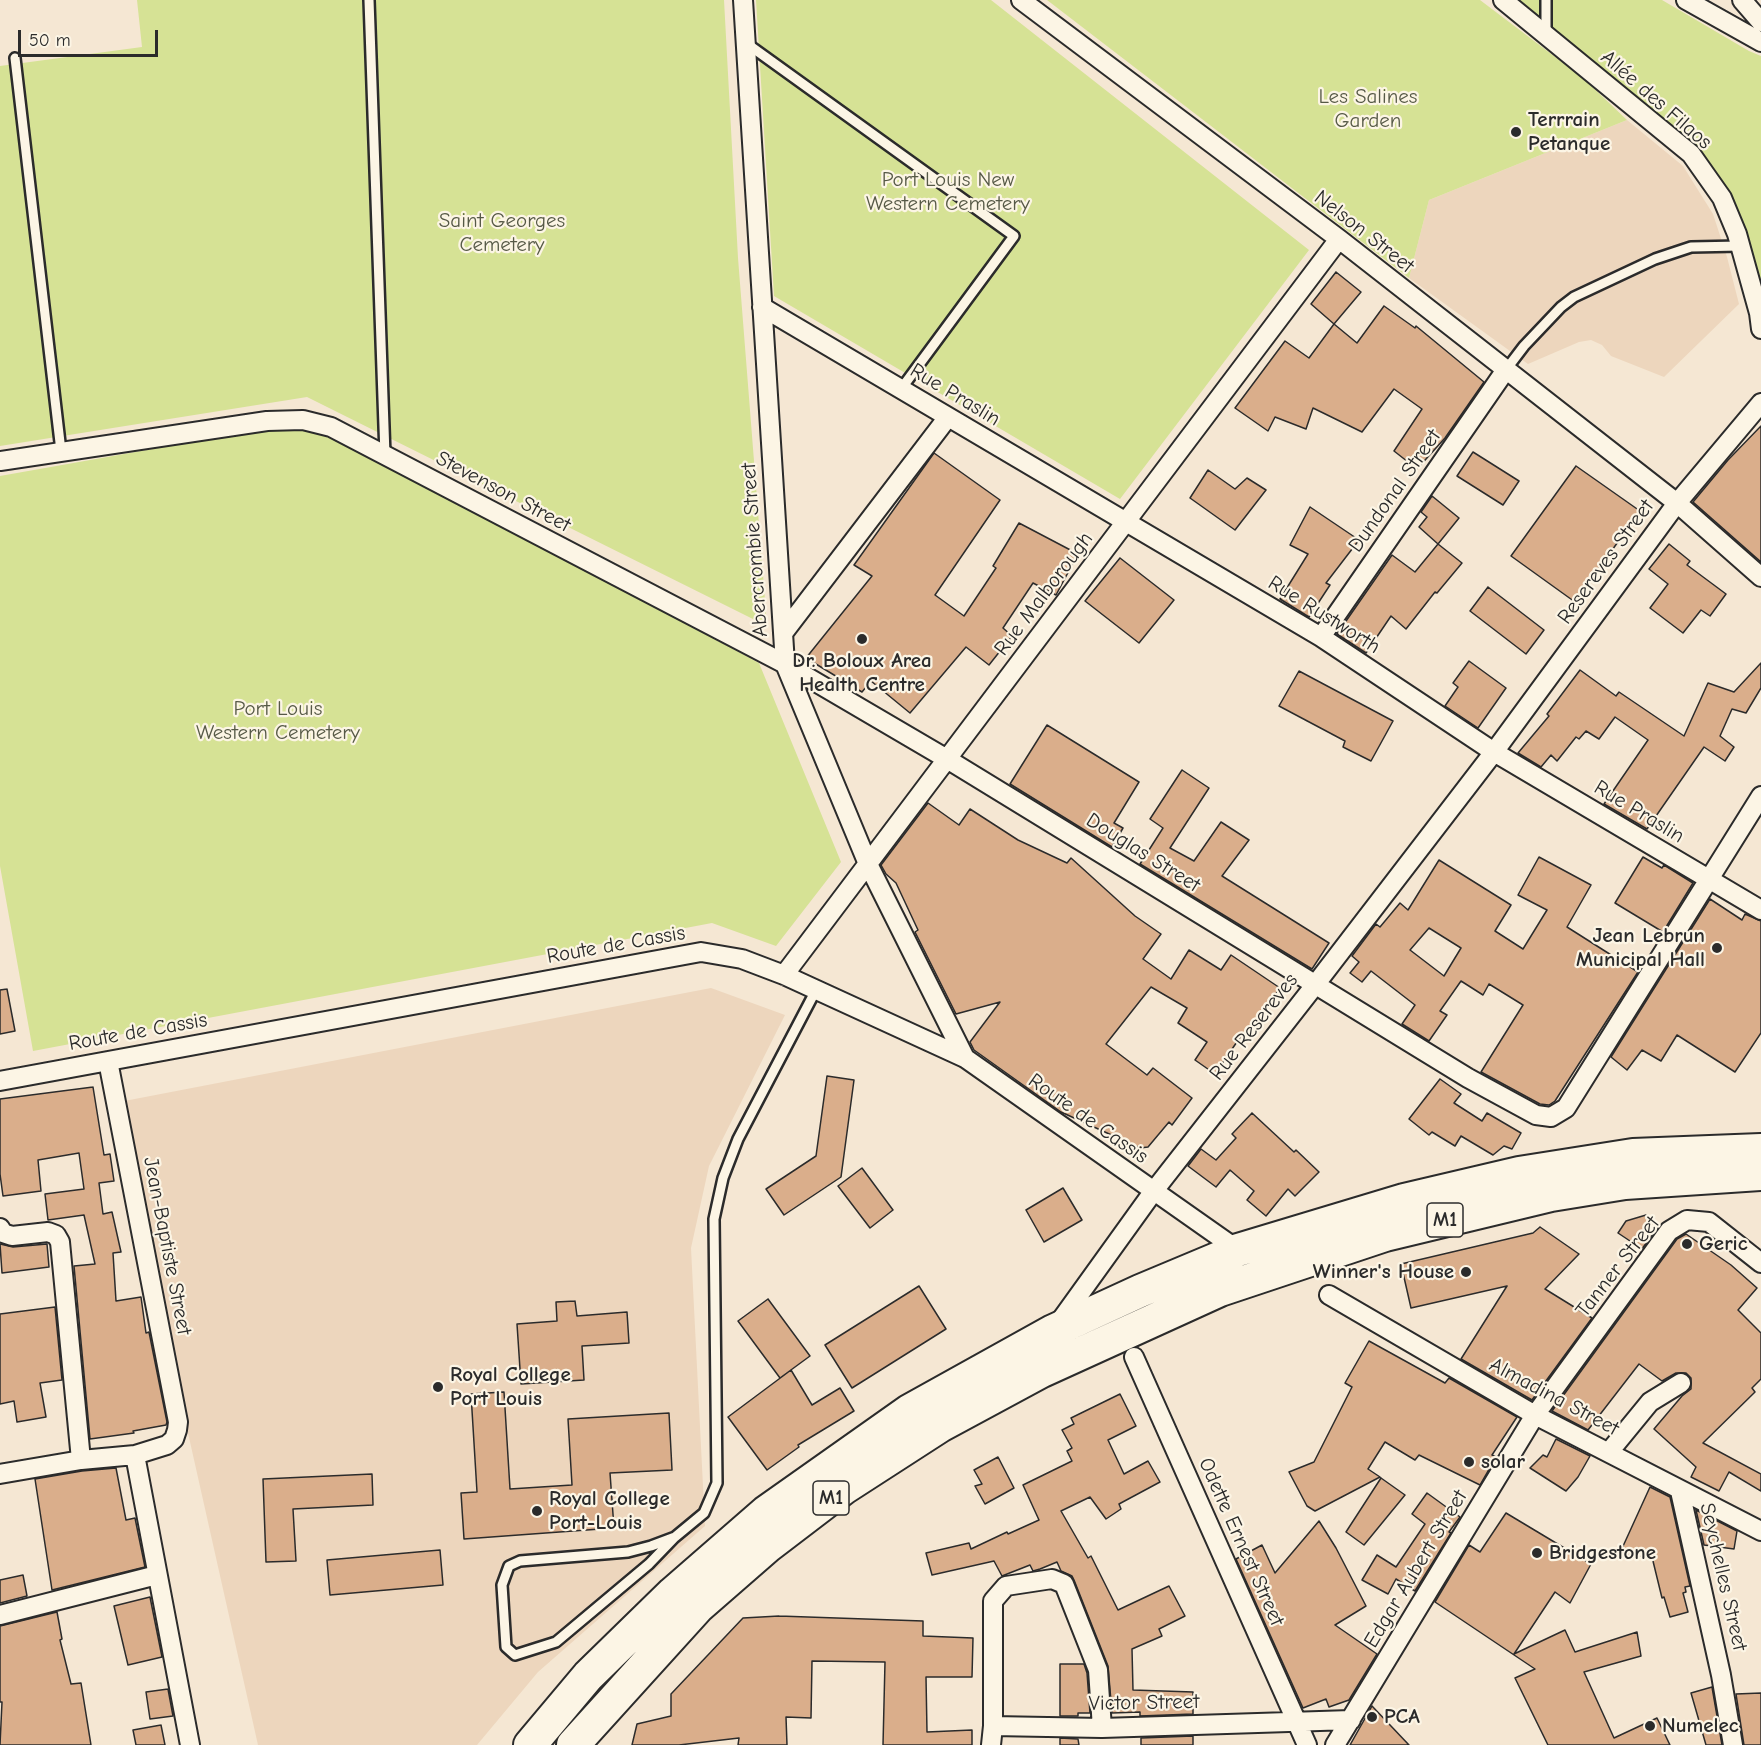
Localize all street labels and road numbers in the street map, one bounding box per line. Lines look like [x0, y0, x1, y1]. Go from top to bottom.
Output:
street label: Allée des Filaos [1595, 45, 1717, 155]
street label: Nelson Street [1309, 185, 1419, 279]
street label: Rue Praslin [905, 358, 1005, 432]
street label: Dundonal Street [1343, 425, 1447, 557]
street label: Stevenson Street [431, 446, 575, 538]
street label: Abercrombie Street [736, 462, 774, 638]
street label: Resereves Street [1552, 495, 1660, 629]
street label: Rue Malborough [989, 527, 1099, 661]
street label: Rue Rustworth [1263, 570, 1385, 660]
street label: Rue Praslin [1589, 775, 1689, 849]
street label: Douglas Street [1081, 808, 1205, 898]
street label: Route de Cassis [545, 920, 687, 970]
street label: Rue Resereves [1204, 968, 1304, 1086]
street label: Route de Cassis [67, 1007, 209, 1057]
street label: Route de Cassis [1023, 1068, 1153, 1170]
street label: Jean-Baptiste Street [137, 1155, 197, 1337]
road number: M1 [1427, 1203, 1463, 1237]
street label: Tanner Street [1571, 1211, 1665, 1323]
street label: Almadina Street [1485, 1352, 1623, 1442]
street label: Odette Ernest Street [1193, 1454, 1289, 1630]
road number: M1 [813, 1481, 849, 1515]
street label: Edgar Aubert Street [1359, 1485, 1473, 1653]
street label: Seychelles Street [1694, 1501, 1752, 1653]
street label: Victor Street [1088, 1689, 1200, 1717]

